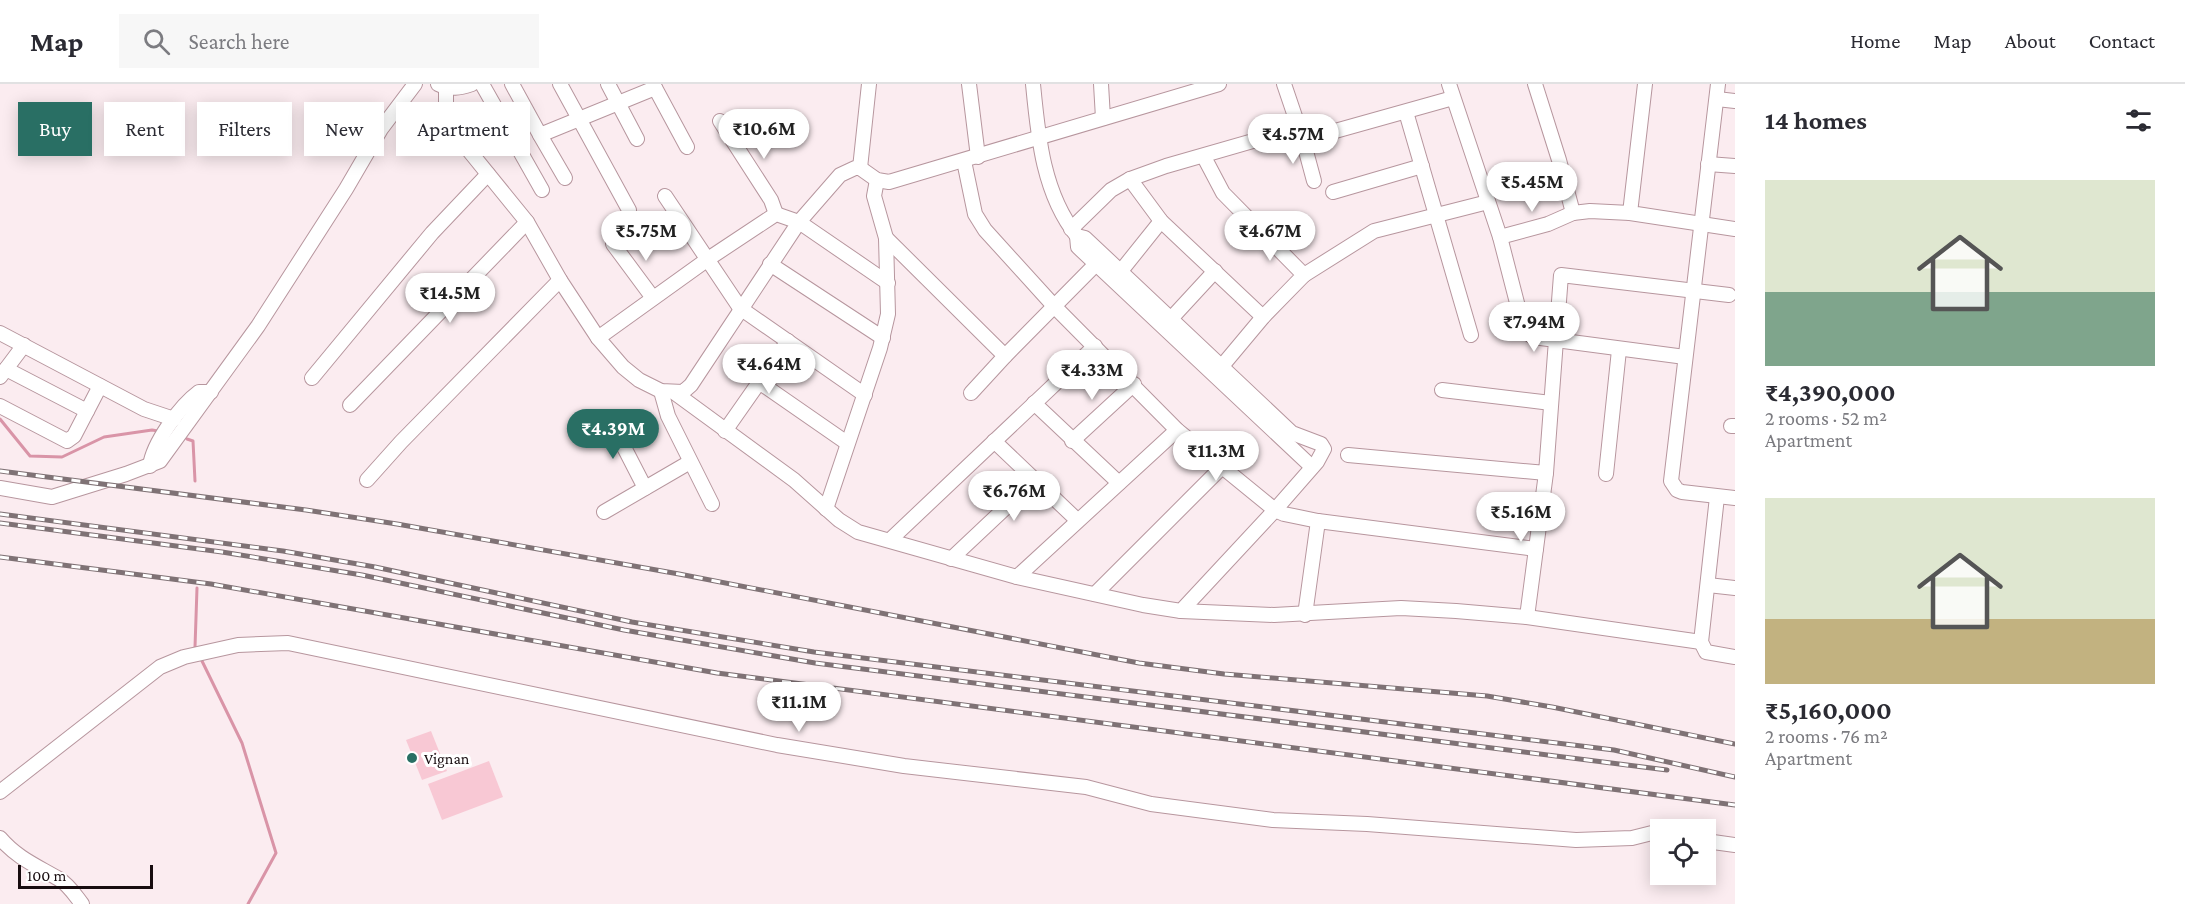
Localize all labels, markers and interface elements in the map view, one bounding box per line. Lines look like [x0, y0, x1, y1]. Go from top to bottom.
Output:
search box [119, 14, 539, 68]
icon: search [140, 25, 173, 58]
text: Map [30, 26, 83, 57]
text: Search here [188, 29, 289, 54]
text: Home [1850, 29, 1900, 53]
text: Map [1933, 29, 1972, 53]
text: About [2005, 29, 2056, 53]
text: Contact [2089, 29, 2155, 53]
chip: Buy [18, 102, 92, 156]
chip: Rent [104, 102, 185, 156]
chip: Filters [197, 102, 292, 156]
chip: New [304, 102, 384, 156]
chip: Apartment [396, 102, 530, 156]
icon: filters [2122, 104, 2155, 137]
text: 14 homes [1765, 106, 1867, 135]
pin: ₹10.6M [715, 109, 813, 160]
pin: ₹4.57M [1244, 114, 1342, 165]
text: ₹10.6M [732, 117, 796, 139]
text: ₹4.57M [1262, 122, 1324, 144]
pin: ₹5.45M [1483, 162, 1581, 213]
text: ₹5.45M [1500, 170, 1564, 192]
pin: ₹5.75M [597, 211, 695, 262]
pin: ₹4.67M [1221, 211, 1319, 262]
text: ₹5.75M [615, 219, 677, 241]
text: ₹4.67M [1238, 219, 1302, 241]
icon: home [1906, 219, 2014, 327]
pin: ₹14.5M [401, 273, 499, 324]
text: ₹14.5M [419, 281, 481, 303]
pin: ₹7.94M [1485, 302, 1583, 353]
text: ₹7.94M [1503, 310, 1565, 332]
pin: ₹4.64M [720, 344, 818, 395]
pin: ₹4.33M [1043, 350, 1141, 401]
text: ₹4.64M [736, 352, 802, 374]
text: ₹4.33M [1061, 358, 1123, 380]
text: ₹4,390,000 [1765, 378, 1896, 407]
text: 2 rooms · 52 m² [1765, 407, 1887, 429]
pin: ₹4.39M [564, 409, 662, 460]
text: ₹4.39M [581, 417, 645, 439]
text: Apartment [1765, 429, 1852, 451]
pin: ₹11.3M [1167, 431, 1265, 482]
text: ₹11.3M [1187, 439, 1245, 461]
pin: ₹6.76M [965, 471, 1063, 522]
text: ₹6.76M [982, 479, 1046, 501]
pin: ₹5.16M [1472, 492, 1570, 543]
text: ₹5.16M [1490, 500, 1552, 522]
icon: home [1906, 537, 2014, 645]
pin: ₹11.1M [750, 682, 848, 733]
text: ₹11.1M [771, 690, 827, 712]
text: ₹5,160,000 [1765, 696, 1892, 725]
text: 2 rooms · 76 m² [1765, 725, 1888, 747]
text: Apartment [1765, 747, 1852, 769]
place label: Vignan [424, 750, 470, 768]
marker: Vignan [405, 751, 419, 765]
map controls [1650, 819, 1716, 885]
button: locate [1650, 819, 1716, 885]
scale bar [18, 862, 153, 890]
text: 100 m [27, 867, 66, 884]

